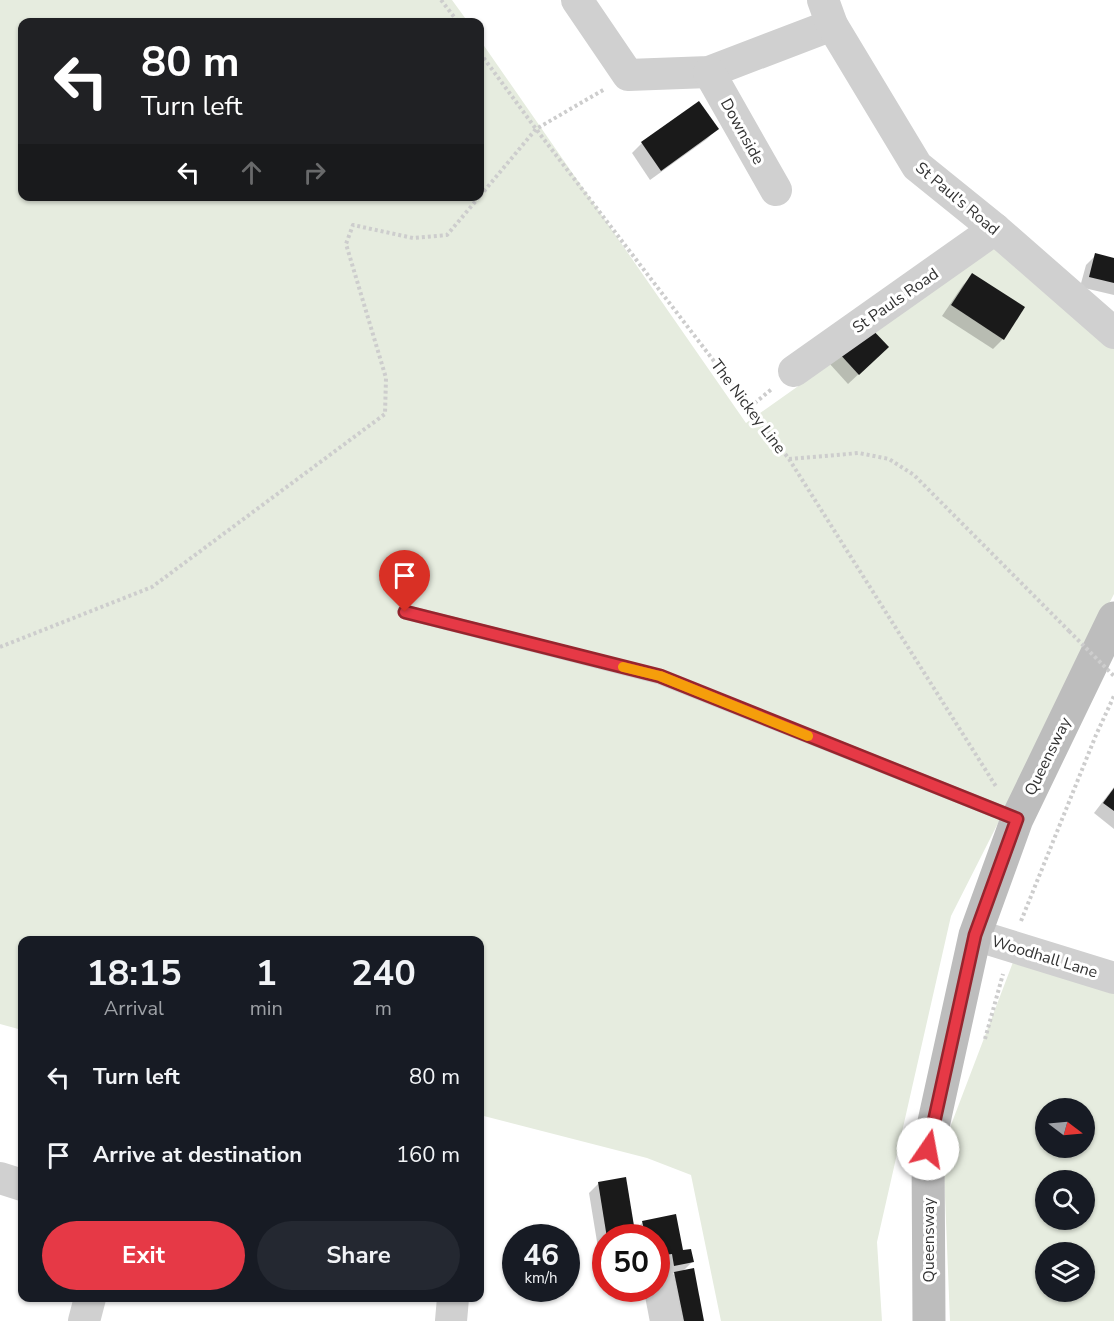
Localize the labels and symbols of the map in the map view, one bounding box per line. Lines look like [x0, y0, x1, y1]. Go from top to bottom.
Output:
street label: Downside [715, 94, 769, 169]
street label: St Paul's Road [911, 157, 1004, 240]
street label: St Pauls Road [848, 263, 943, 339]
street label: The Nickey Line [705, 355, 791, 458]
pin [379, 550, 430, 612]
street label: Queensway [1019, 713, 1077, 799]
street label: Woodhall Lane [989, 930, 1100, 984]
north arrow [1035, 1098, 1095, 1158]
position arrow [896, 1117, 960, 1181]
street label: Queensway [918, 1197, 940, 1282]
speed limit sign: 50 [592, 1224, 670, 1302]

